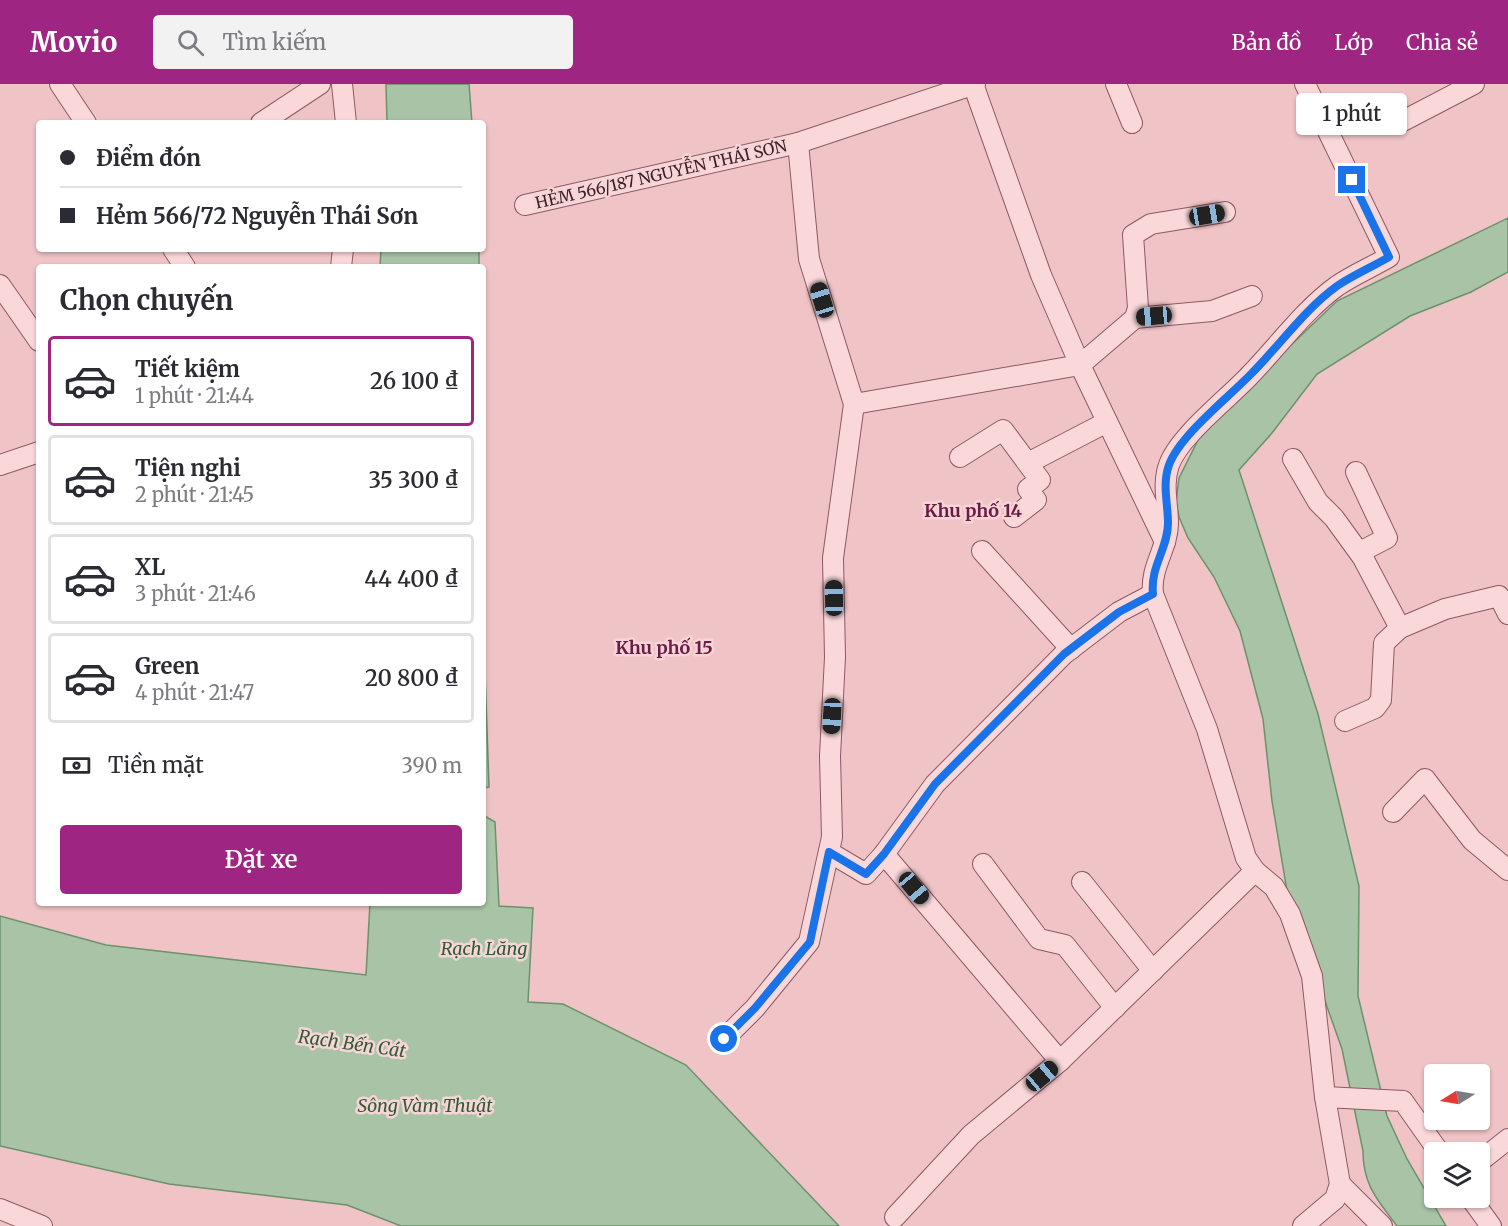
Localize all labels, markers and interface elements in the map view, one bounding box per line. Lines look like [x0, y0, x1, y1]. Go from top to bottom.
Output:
search box [153, 15, 573, 69]
text: Movio [30, 24, 117, 60]
icon: search [174, 26, 207, 59]
text: Tìm kiếm [222, 28, 326, 56]
text: Bản đồ [1232, 29, 1301, 56]
text: Lớp [1334, 29, 1373, 56]
text: Chia sẻ [1406, 29, 1478, 56]
callout: 1 phút [1296, 93, 1408, 135]
text: 1 phút [1322, 101, 1381, 126]
street label: HẺM 566/187 NGUYỄN THÁI SƠN [533, 133, 789, 213]
text: Điểm đón [96, 144, 201, 172]
route end [1338, 166, 1365, 193]
text: Hẻm 566/72 Nguyễn Thái Sơn [96, 202, 418, 230]
car [1188, 203, 1226, 227]
car [808, 280, 836, 320]
text: Chọn chuyến [60, 283, 233, 317]
car [1135, 305, 1173, 327]
icon: car [63, 354, 117, 408]
text: Tiết kiệm [135, 355, 240, 383]
text: 26 100 ₫ [370, 367, 459, 395]
text: 1 phút · 21:44 [135, 383, 254, 408]
icon: car [63, 453, 117, 507]
text: Tiện nghi [135, 454, 241, 482]
text: 35 300 ₫ [368, 466, 459, 494]
text: 2 phút · 21:45 [135, 482, 254, 507]
district label: Khu phố 14 [924, 499, 1023, 522]
icon: car [63, 552, 117, 606]
text: XL [135, 553, 165, 581]
text: 44 400 ₫ [364, 565, 459, 593]
car [825, 580, 843, 616]
text: 3 phút · 21:46 [135, 581, 256, 606]
district label: Khu phố 15 [615, 636, 713, 659]
icon: car [63, 651, 117, 705]
text: Green [135, 652, 199, 680]
text: 20 800 ₫ [365, 664, 459, 692]
text: 4 phút · 21:47 [135, 680, 254, 705]
car [822, 698, 842, 734]
icon: cash [60, 749, 93, 782]
text: Tiền mặt [108, 751, 204, 779]
text: 390 m [402, 753, 462, 778]
button: Đặt xe [60, 825, 462, 894]
car [896, 868, 932, 908]
water label: Rạch Lăng [441, 937, 527, 960]
water label: Rạch Bến Cát [297, 1025, 408, 1063]
route start [710, 1025, 737, 1052]
car [1022, 1058, 1062, 1094]
north arrow [1424, 1064, 1490, 1130]
map controls [1424, 1064, 1490, 1208]
water label: Sông Vàm Thuật [357, 1094, 493, 1117]
button: layers [1424, 1142, 1490, 1208]

